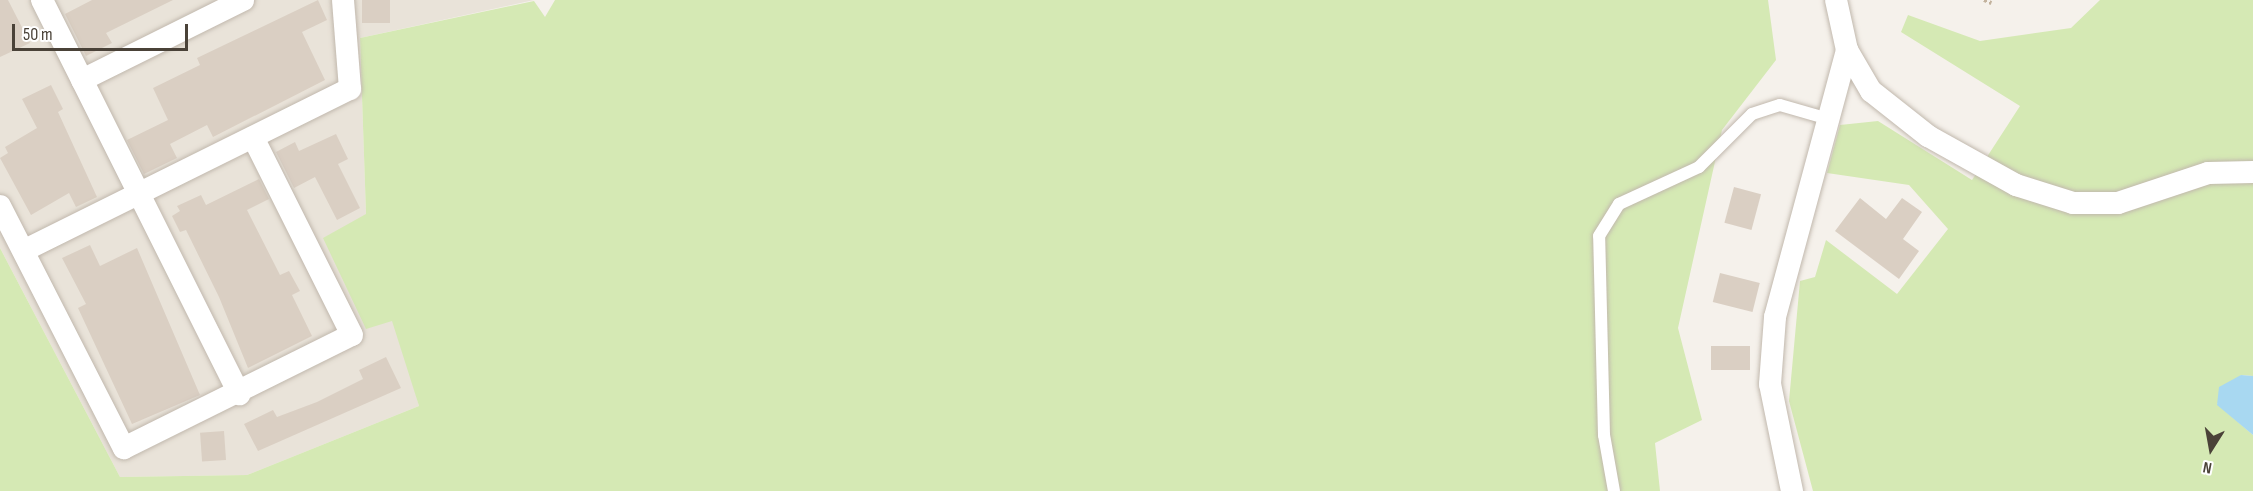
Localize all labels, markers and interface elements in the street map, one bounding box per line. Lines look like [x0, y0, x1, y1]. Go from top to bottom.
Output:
scale bar [15, 12, 190, 50]
text: 50 m [23, 24, 53, 45]
north arrow [2181, 419, 2241, 479]
text: N [2201, 457, 2213, 477]

